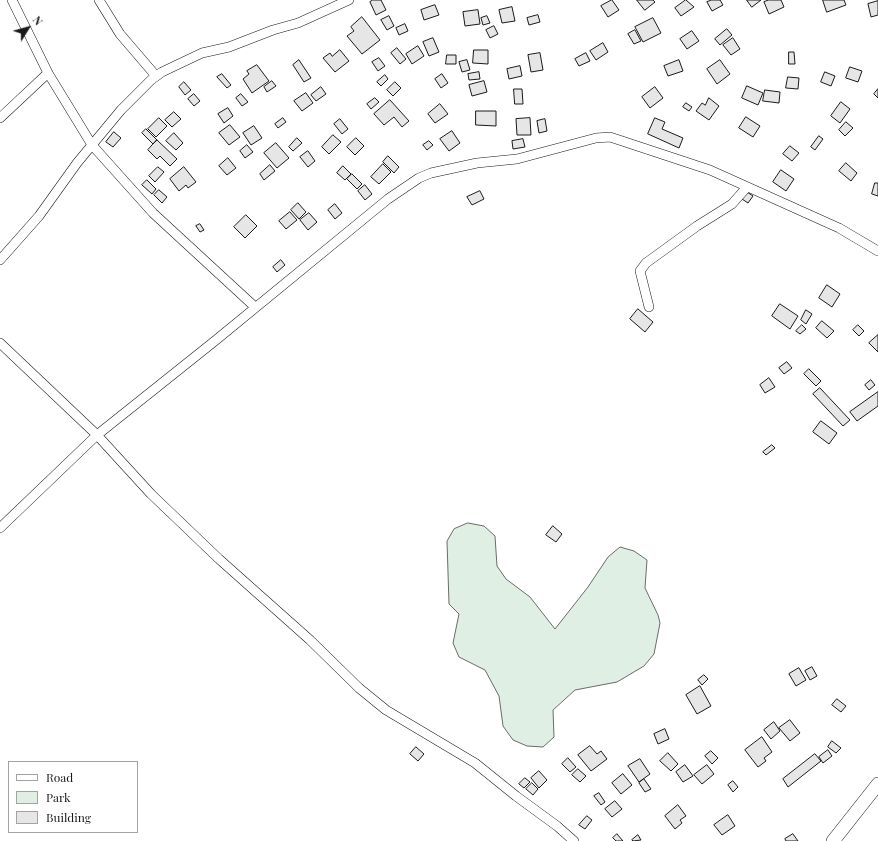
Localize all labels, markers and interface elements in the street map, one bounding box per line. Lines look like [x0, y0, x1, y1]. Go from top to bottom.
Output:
north arrow [8, 8, 48, 48]
text: N [30, 13, 46, 28]
legend [8, 761, 138, 833]
text: Road [46, 769, 73, 785]
text: Park [46, 789, 71, 805]
text: Building [46, 809, 91, 825]

